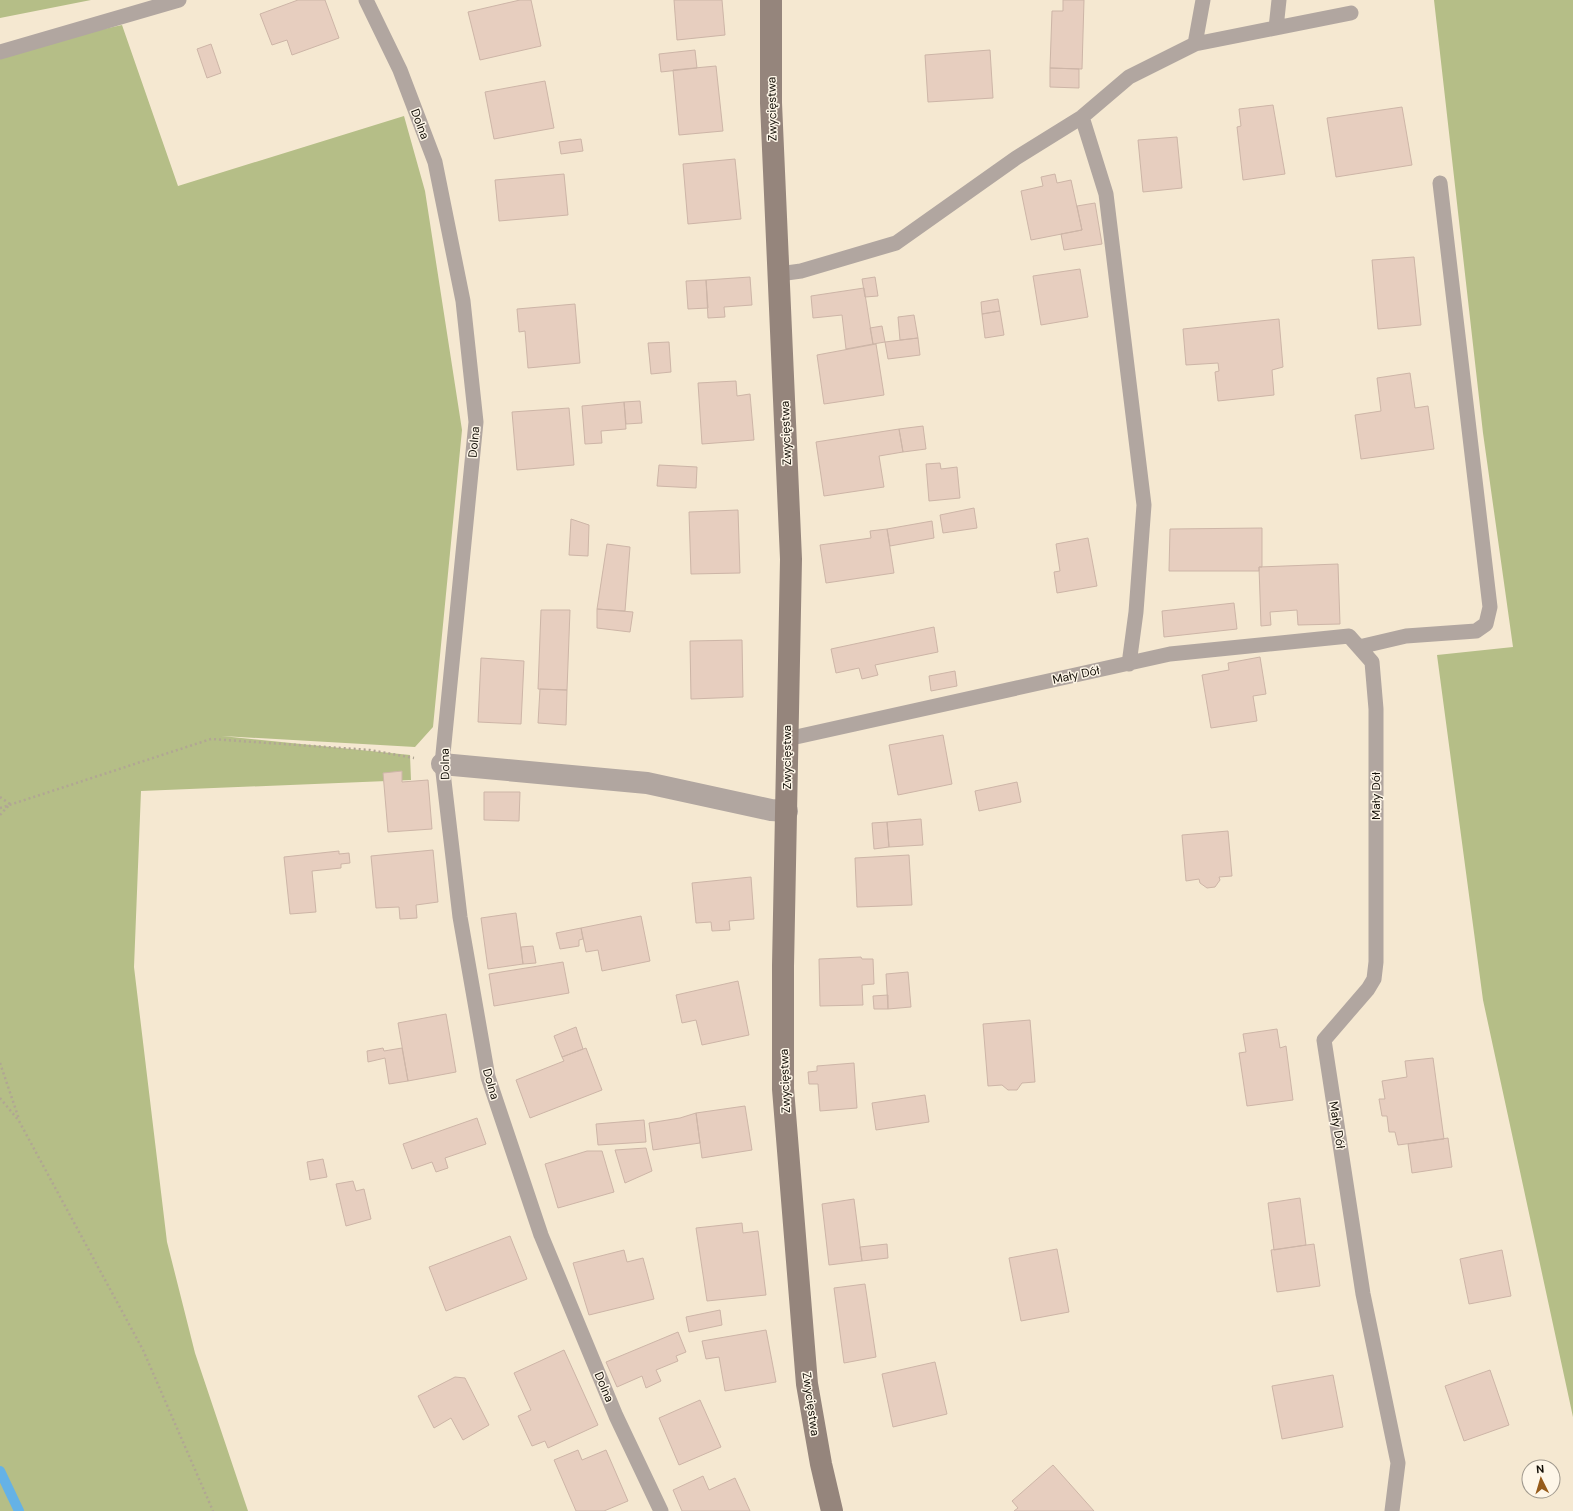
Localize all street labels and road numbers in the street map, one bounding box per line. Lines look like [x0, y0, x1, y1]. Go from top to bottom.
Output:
street label: Zwycięstwa [763, 77, 781, 141]
street label: Dolna [407, 106, 433, 142]
street label: Zwycięstwa [777, 401, 795, 465]
street label: Dolna [465, 426, 483, 458]
street label: Mały Dół [1051, 662, 1101, 688]
street label: Zwycięstwa [779, 725, 795, 789]
street label: Dolna [437, 748, 453, 780]
street label: Mały Dół [1368, 772, 1384, 820]
street label: Zwycięstwa [776, 1049, 794, 1113]
street label: Dolna [479, 1067, 503, 1101]
street label: Mały Dół [1325, 1100, 1349, 1150]
street label: Dolna [590, 1369, 618, 1405]
street label: Zwycięstwa [799, 1371, 823, 1437]

